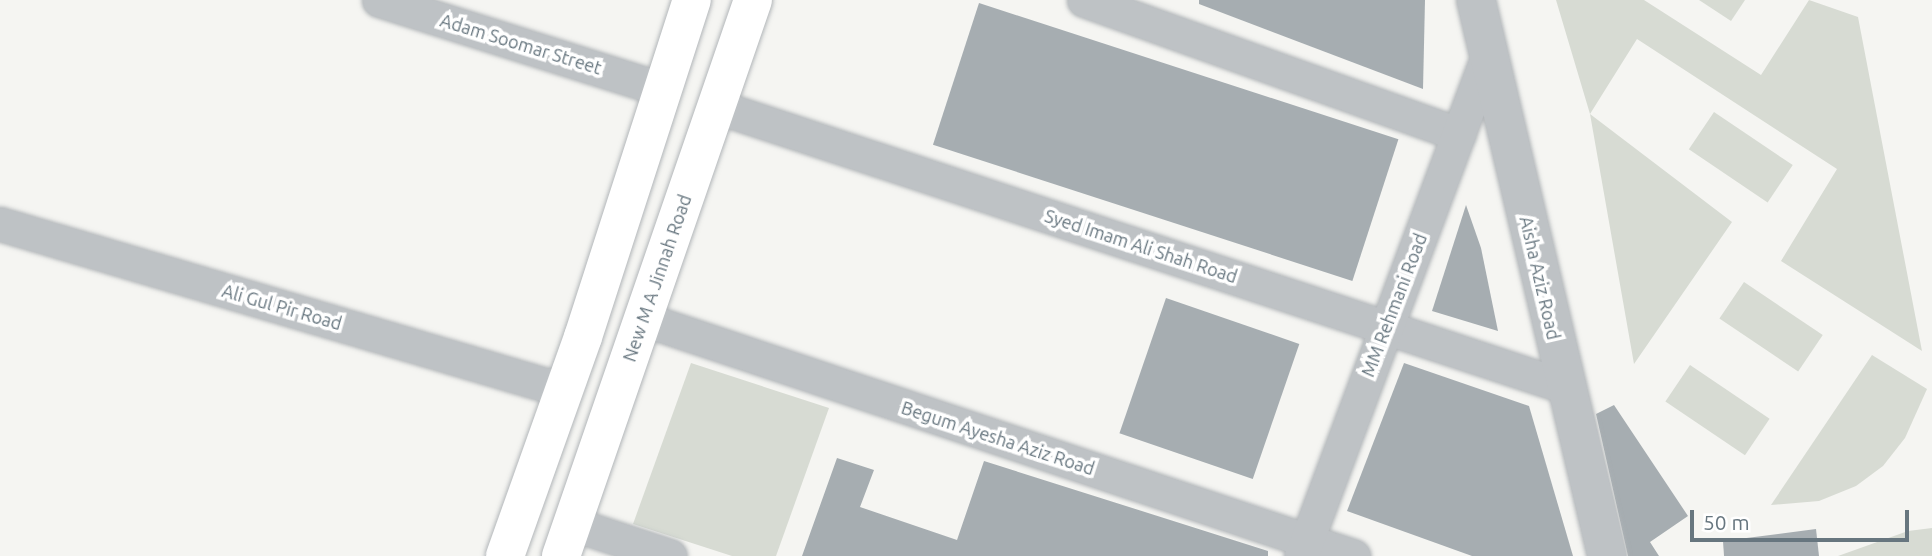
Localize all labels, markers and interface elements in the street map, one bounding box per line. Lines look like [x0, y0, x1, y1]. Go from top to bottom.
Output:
street label: Adam Soomar Street [438, 9, 604, 79]
street label: New M A Jinnah Road [618, 192, 696, 364]
street label: Syed Imam Ali Shah Road [1042, 205, 1240, 287]
street label: Aisha Aziz Road [1515, 214, 1565, 342]
street label: MM Rehmani Road [1357, 230, 1431, 380]
street label: Ali Gul Pir Road [220, 280, 344, 334]
street label: Begum Ayesha Aziz Road [899, 397, 1097, 479]
scale bar [1694, 496, 1913, 540]
text: 50 m [1703, 510, 1750, 534]

